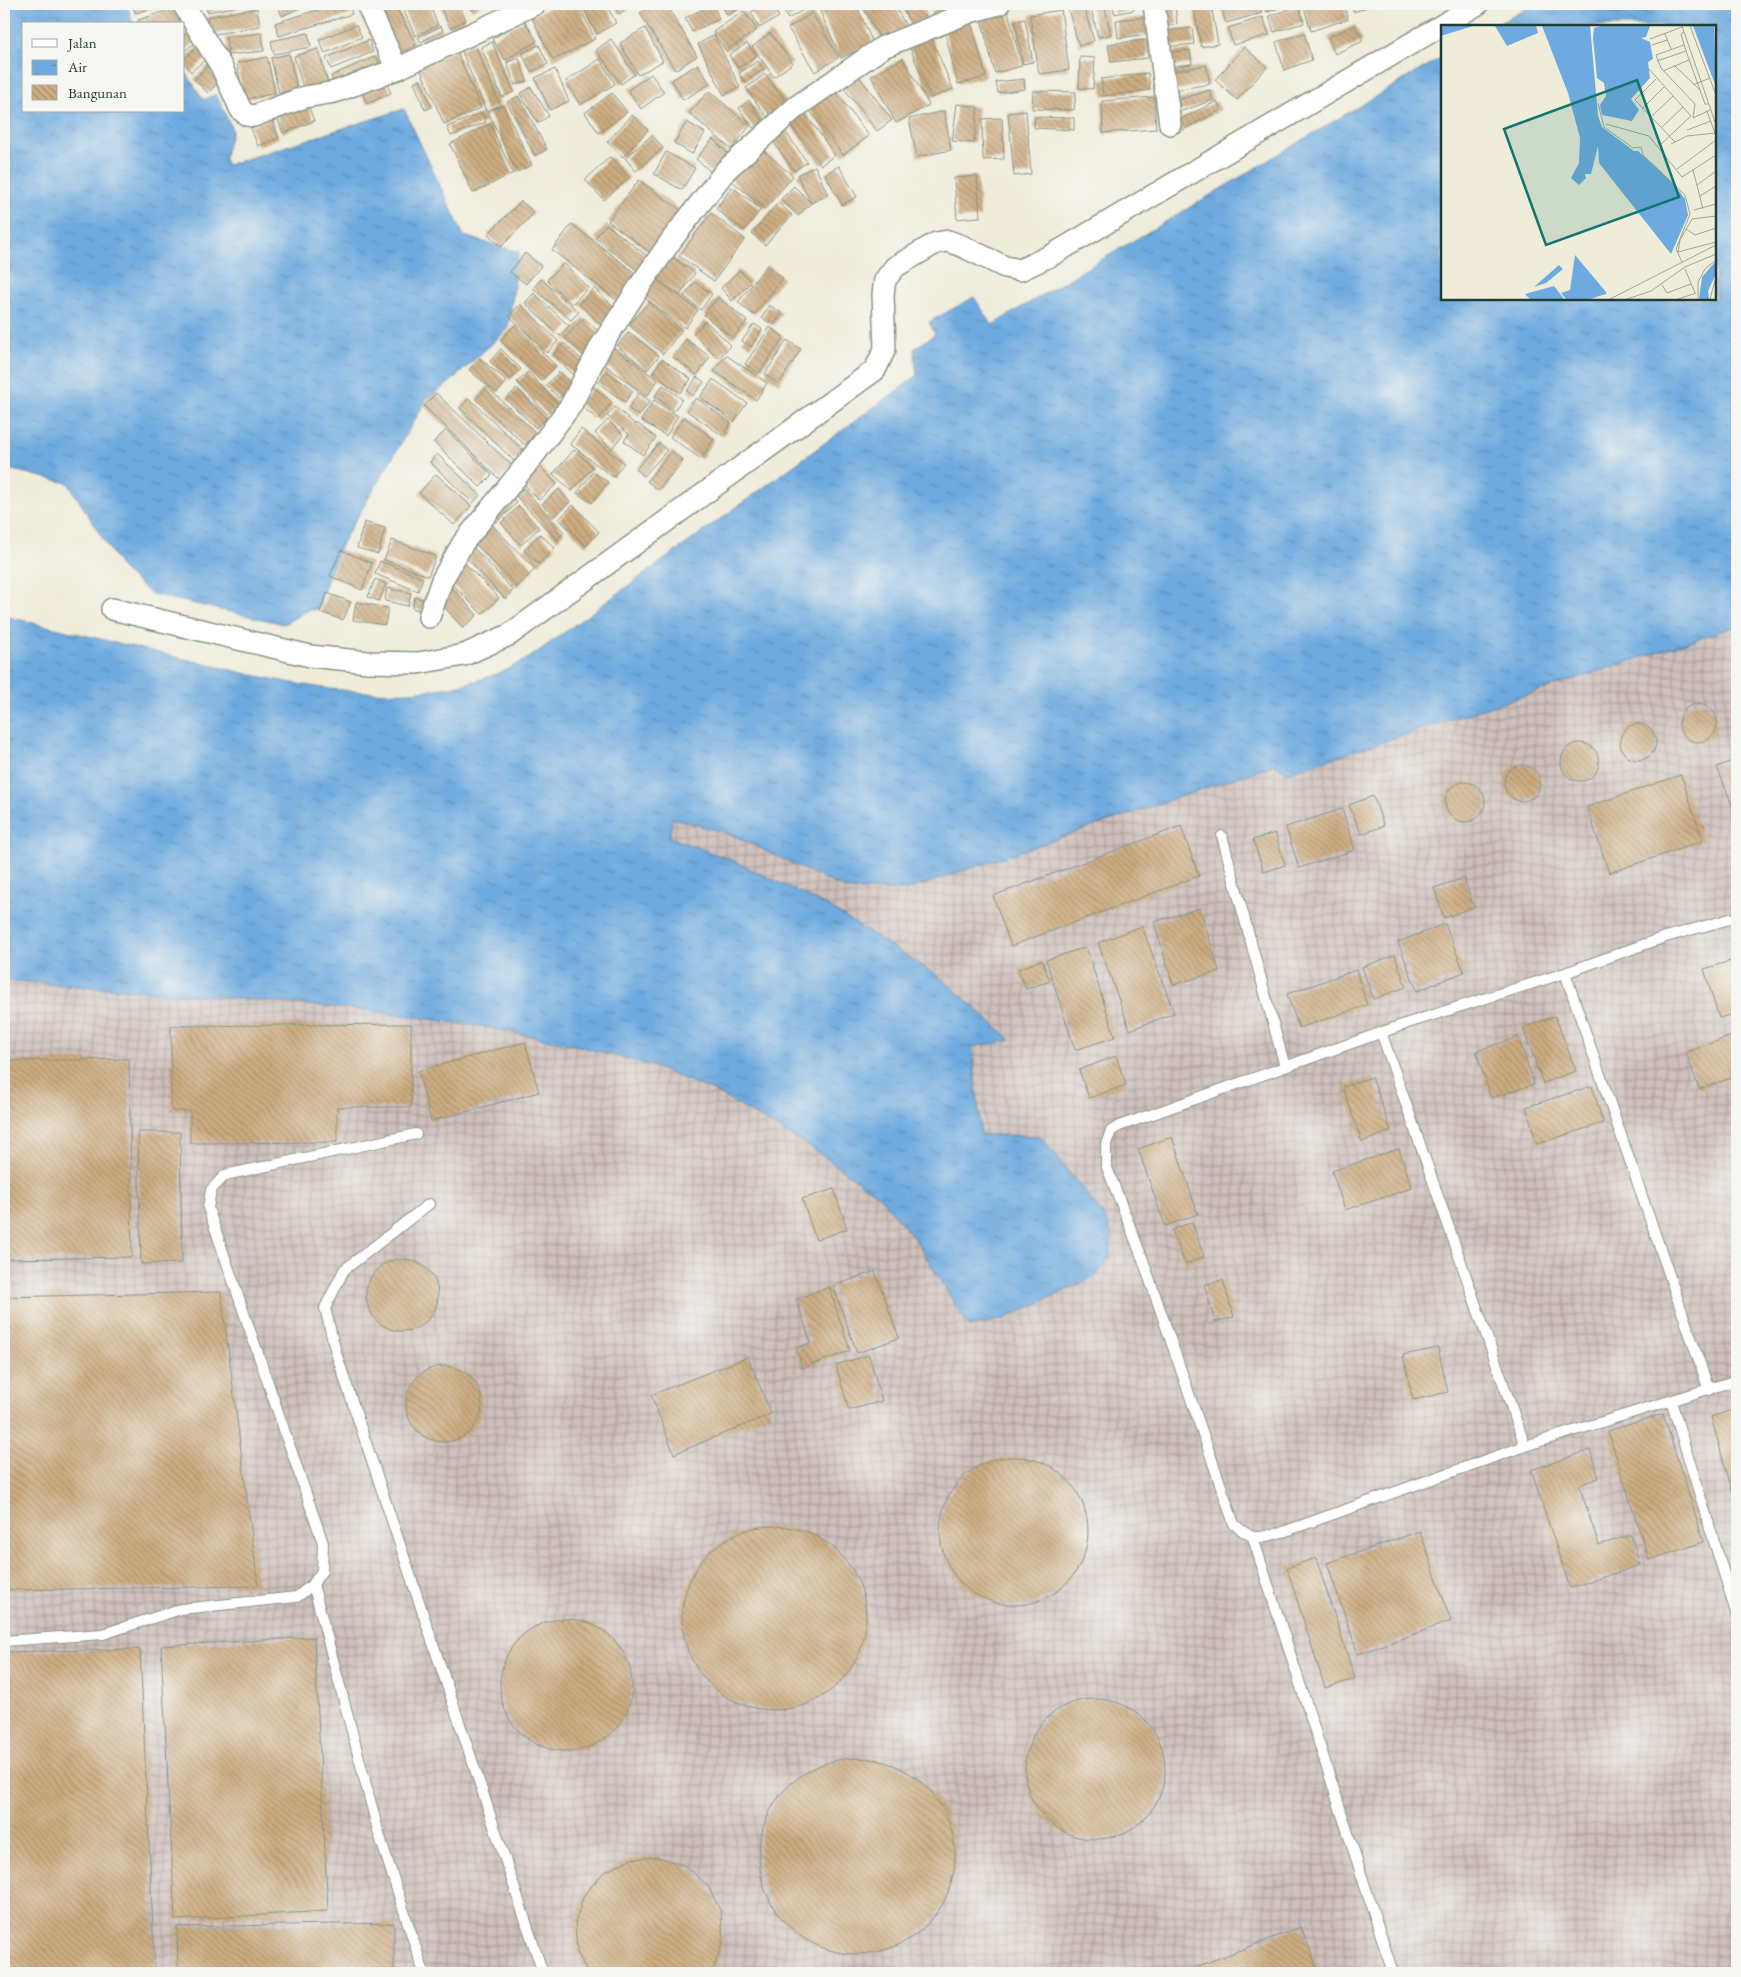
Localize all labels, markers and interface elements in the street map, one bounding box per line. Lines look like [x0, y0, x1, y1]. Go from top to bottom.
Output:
legend [22, 22, 185, 112]
inset map [1441, 25, 1716, 300]
text: Jalan [66, 33, 97, 52]
text: Air [67, 57, 87, 76]
text: Bangunan [68, 83, 127, 102]

